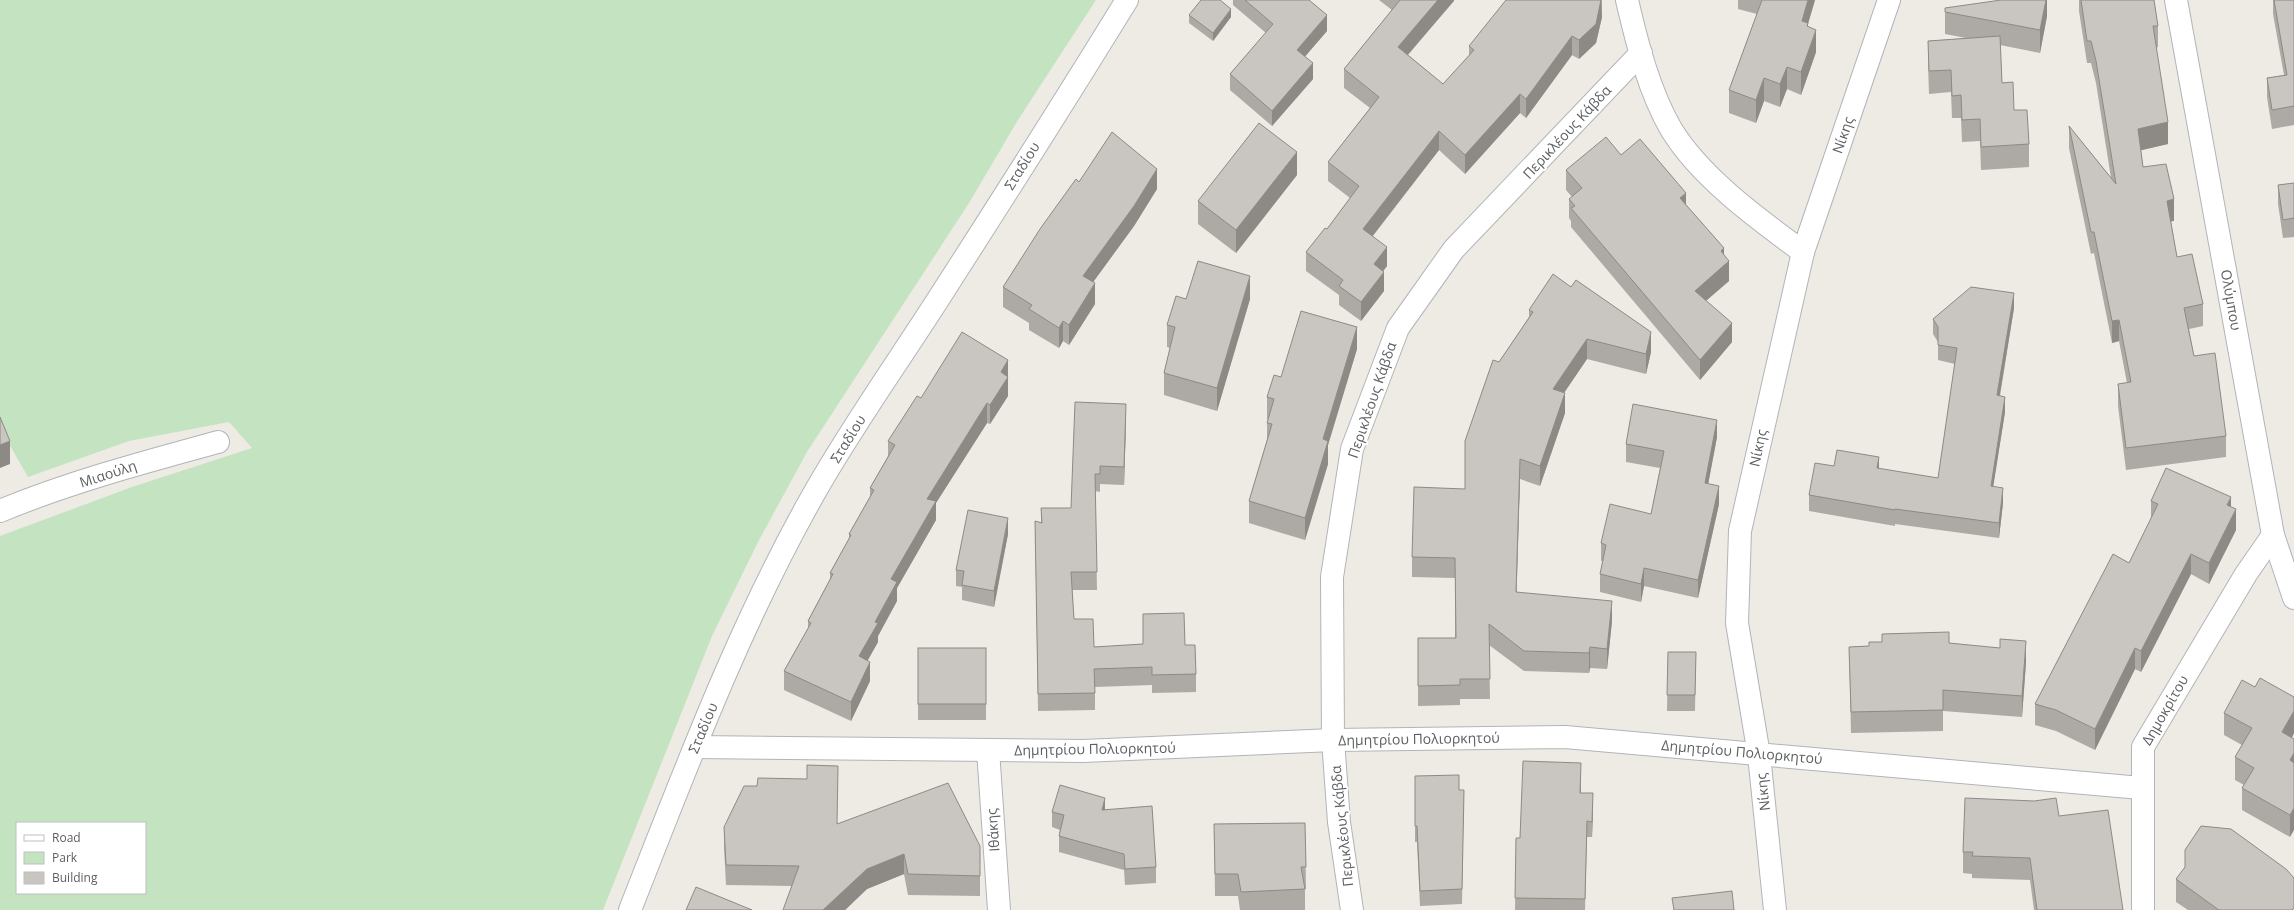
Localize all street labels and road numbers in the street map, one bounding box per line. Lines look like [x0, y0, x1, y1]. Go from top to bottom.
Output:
street label: Περικλέους Κάβδα [1518, 80, 1615, 183]
street label: Νίκης [1827, 114, 1858, 156]
street label: Σταδίου [999, 138, 1044, 193]
street label: Ολύμπου [2217, 268, 2246, 332]
street label: Περικλέους Κάβδα [1343, 339, 1400, 461]
street label: Σταδίου [825, 411, 870, 466]
street label: Νίκης [1744, 427, 1771, 468]
street label: Μιαούλη [77, 455, 139, 492]
street label: Δημοκρίτου [2137, 671, 2192, 748]
street label: Σταδίου [683, 700, 722, 756]
street label: Δημητρίου Πολιορκητού [1338, 728, 1500, 749]
street label: Δημητρίου Πολιορκητού [1661, 735, 1823, 768]
street label: Δημητρίου Πολιορκητού [1014, 738, 1176, 759]
street label: Περικλέους Κάβδα [1326, 764, 1357, 888]
street label: Νίκης [1751, 772, 1774, 812]
street label: Ιθάκης [981, 807, 1003, 852]

